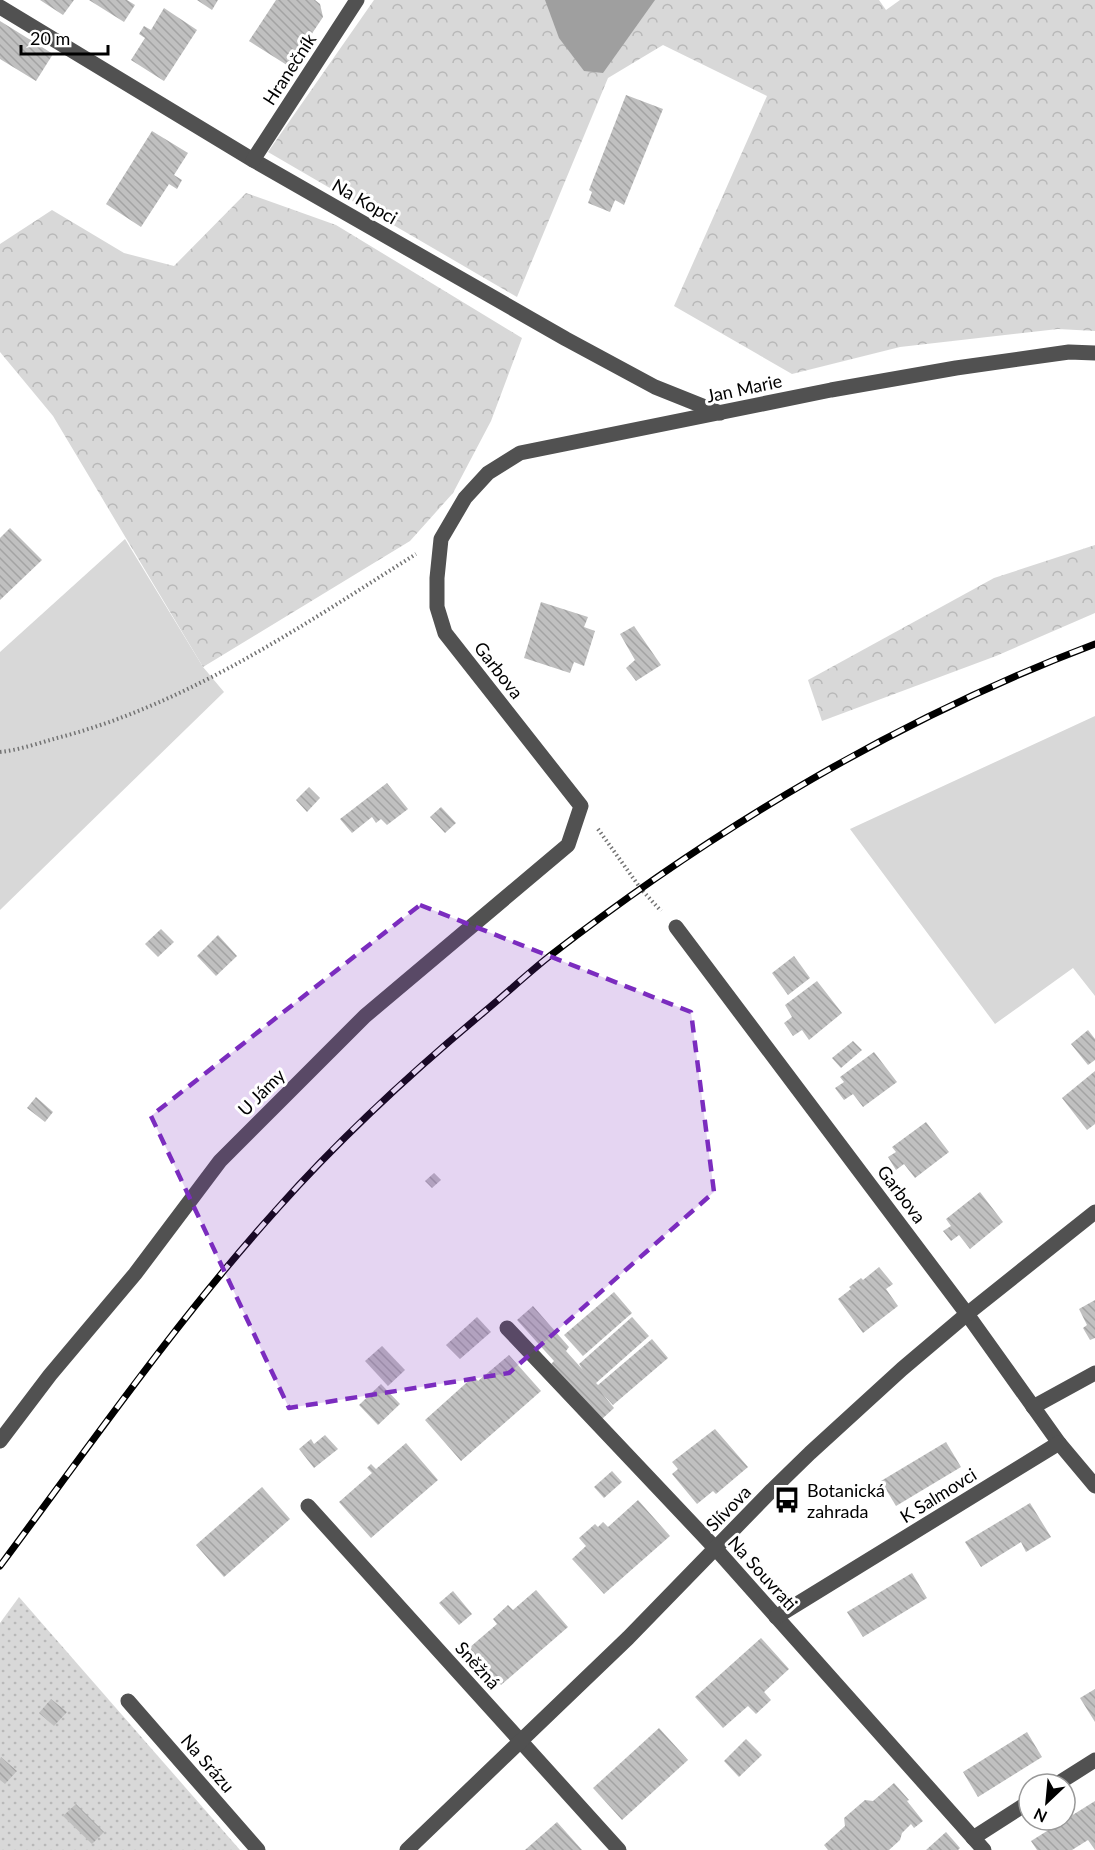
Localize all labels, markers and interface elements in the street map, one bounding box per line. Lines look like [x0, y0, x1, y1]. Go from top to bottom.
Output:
scale bar [21, 18, 108, 56]
text: 20 m [30, 27, 70, 49]
street label: Hranečník [258, 28, 321, 109]
street label: Na Kopci [329, 174, 401, 228]
street label: Jan Marie [704, 369, 784, 407]
street label: Garbova [470, 637, 528, 703]
street label: U Jámy [233, 1063, 290, 1120]
street label: Garbova [873, 1161, 931, 1227]
street label: K Salmovci [896, 1463, 980, 1527]
place label: Botanická zahrada [807, 1479, 885, 1522]
street label: Slívova [701, 1480, 755, 1536]
bus stop icon: Botanická zahrada [772, 1485, 802, 1515]
street label: Na Souvrati [724, 1531, 802, 1615]
street label: Sněžná [451, 1637, 505, 1693]
street label: Na Srázu [177, 1729, 239, 1797]
north arrow [1017, 1772, 1077, 1832]
text: N [1031, 1805, 1050, 1827]

